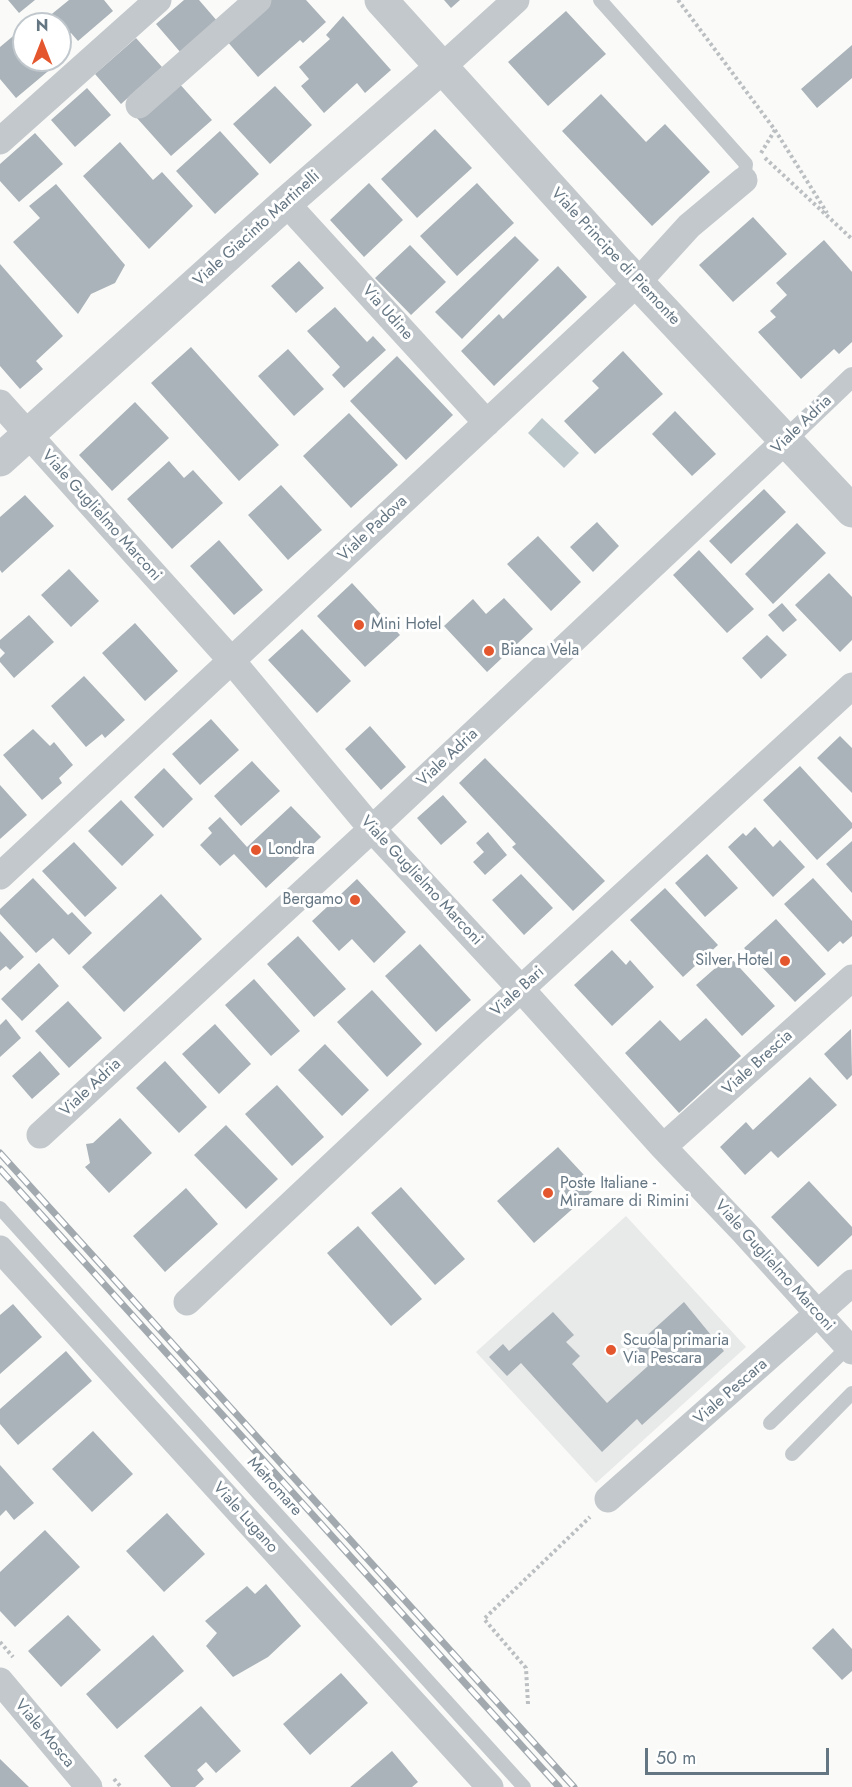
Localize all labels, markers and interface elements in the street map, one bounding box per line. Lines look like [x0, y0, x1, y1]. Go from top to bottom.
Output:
north arrow [12, 12, 72, 72]
text: N [36, 14, 48, 37]
street label: Viale Giacinto Martinelli [190, 167, 324, 291]
street label: Viale Principe di Piemonte [546, 184, 684, 330]
street label: Via Udine [357, 282, 417, 344]
street label: Viale Adria [768, 392, 836, 458]
street label: Viale Guglielmo Marconi [37, 447, 165, 585]
street label: Viale Padova [334, 492, 412, 566]
place label: Mini Hotel [371, 615, 441, 635]
marker: Mini Hotel [352, 618, 366, 632]
place label: Bianca Vela [501, 641, 579, 661]
marker: Bianca Vela [482, 644, 496, 658]
street label: Viale Adria [414, 725, 482, 791]
street label: Viale Guglielmo Marconi [356, 812, 486, 950]
place label: Londra [268, 840, 315, 860]
marker: Londra [249, 843, 263, 857]
place label: Bergamo [283, 890, 343, 910]
marker: Bergamo [348, 893, 362, 907]
place label: Silver Hotel [695, 951, 773, 971]
marker: Silver Hotel [778, 954, 792, 968]
street label: Viale Bari [487, 963, 549, 1021]
street label: Viale Brescia [719, 1027, 797, 1099]
street label: Viale Adria [57, 1055, 125, 1121]
place label: Poste Italiane - Miramare di Rimini [560, 1174, 689, 1212]
marker: Poste Italiane - Miramare di Rimini [541, 1186, 555, 1200]
street label: Viale Guglielmo Marconi [710, 1197, 838, 1335]
place label: Scuola primaria Via Pescara [623, 1331, 729, 1369]
marker: Scuola primaria Via Pescara [604, 1343, 618, 1357]
street label: Viale Pescara [690, 1355, 772, 1429]
street label: Metromare [243, 1454, 305, 1520]
street label: Viale Lugano [208, 1479, 282, 1557]
street label: Viale Mosca [10, 1696, 78, 1772]
scale bar [648, 1736, 832, 1774]
text: 50 m [656, 1745, 696, 1771]

